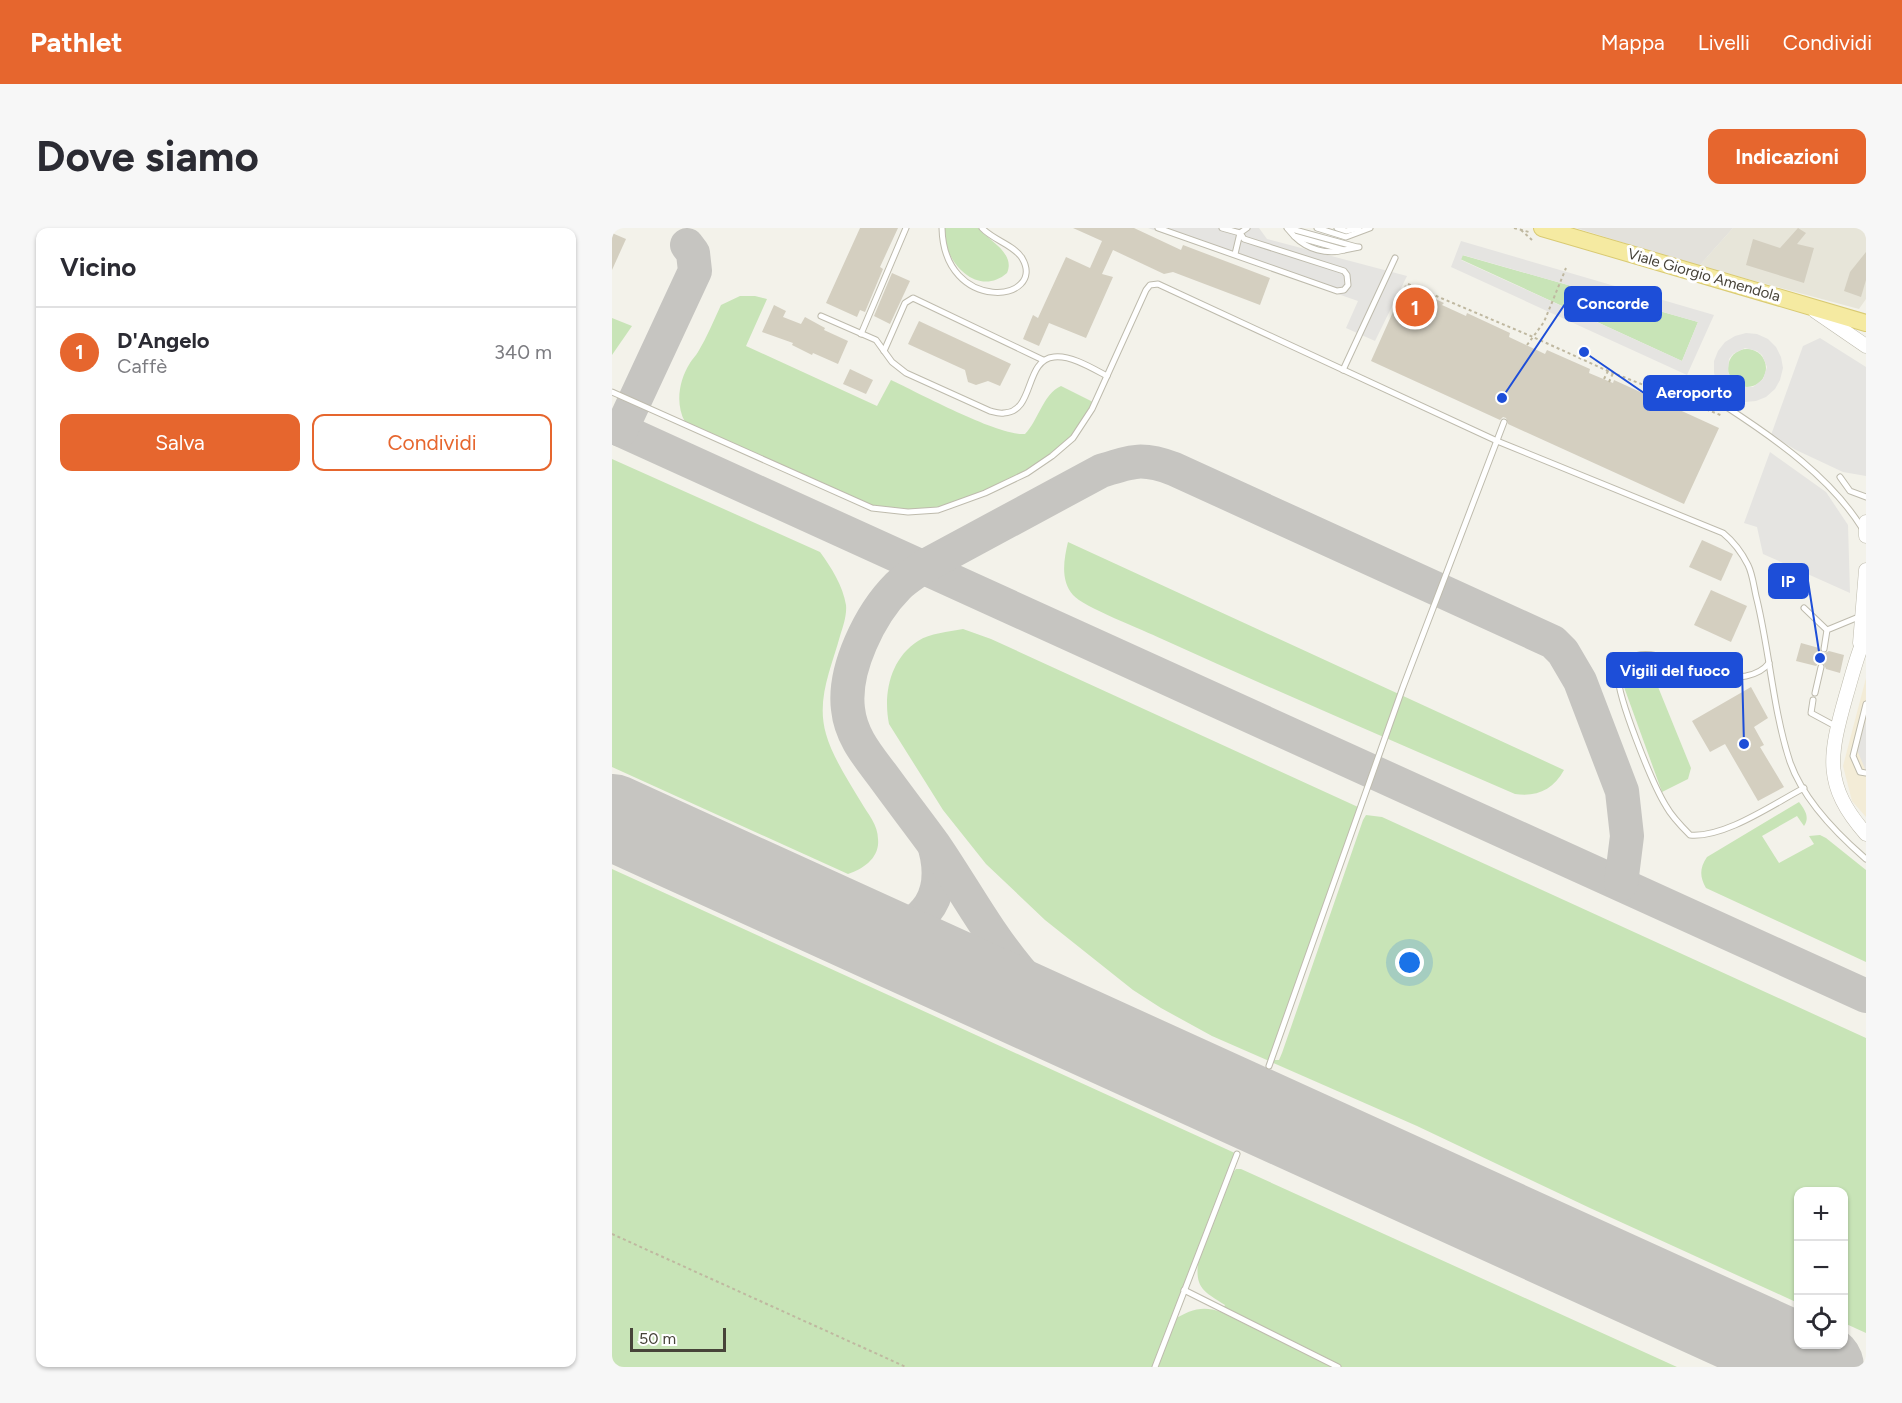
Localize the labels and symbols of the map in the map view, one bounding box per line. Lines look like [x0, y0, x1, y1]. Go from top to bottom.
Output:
street label: Viale Giorgio Amendola [1626, 245, 1782, 305]
pin: 1 [1396, 284, 1434, 329]
callout: Concorde [1565, 287, 1661, 321]
text: Concorde [1577, 294, 1649, 313]
callout: Aeroporto [1644, 376, 1744, 410]
text: Aeroporto [1656, 383, 1732, 402]
callout: IP [1769, 564, 1808, 598]
text: IP [1781, 572, 1795, 591]
callout: Vigili del fuoco [1607, 653, 1742, 687]
text: Vigili del fuoco [1620, 661, 1730, 680]
your location [1395, 948, 1424, 977]
scale bar [630, 1325, 726, 1352]

